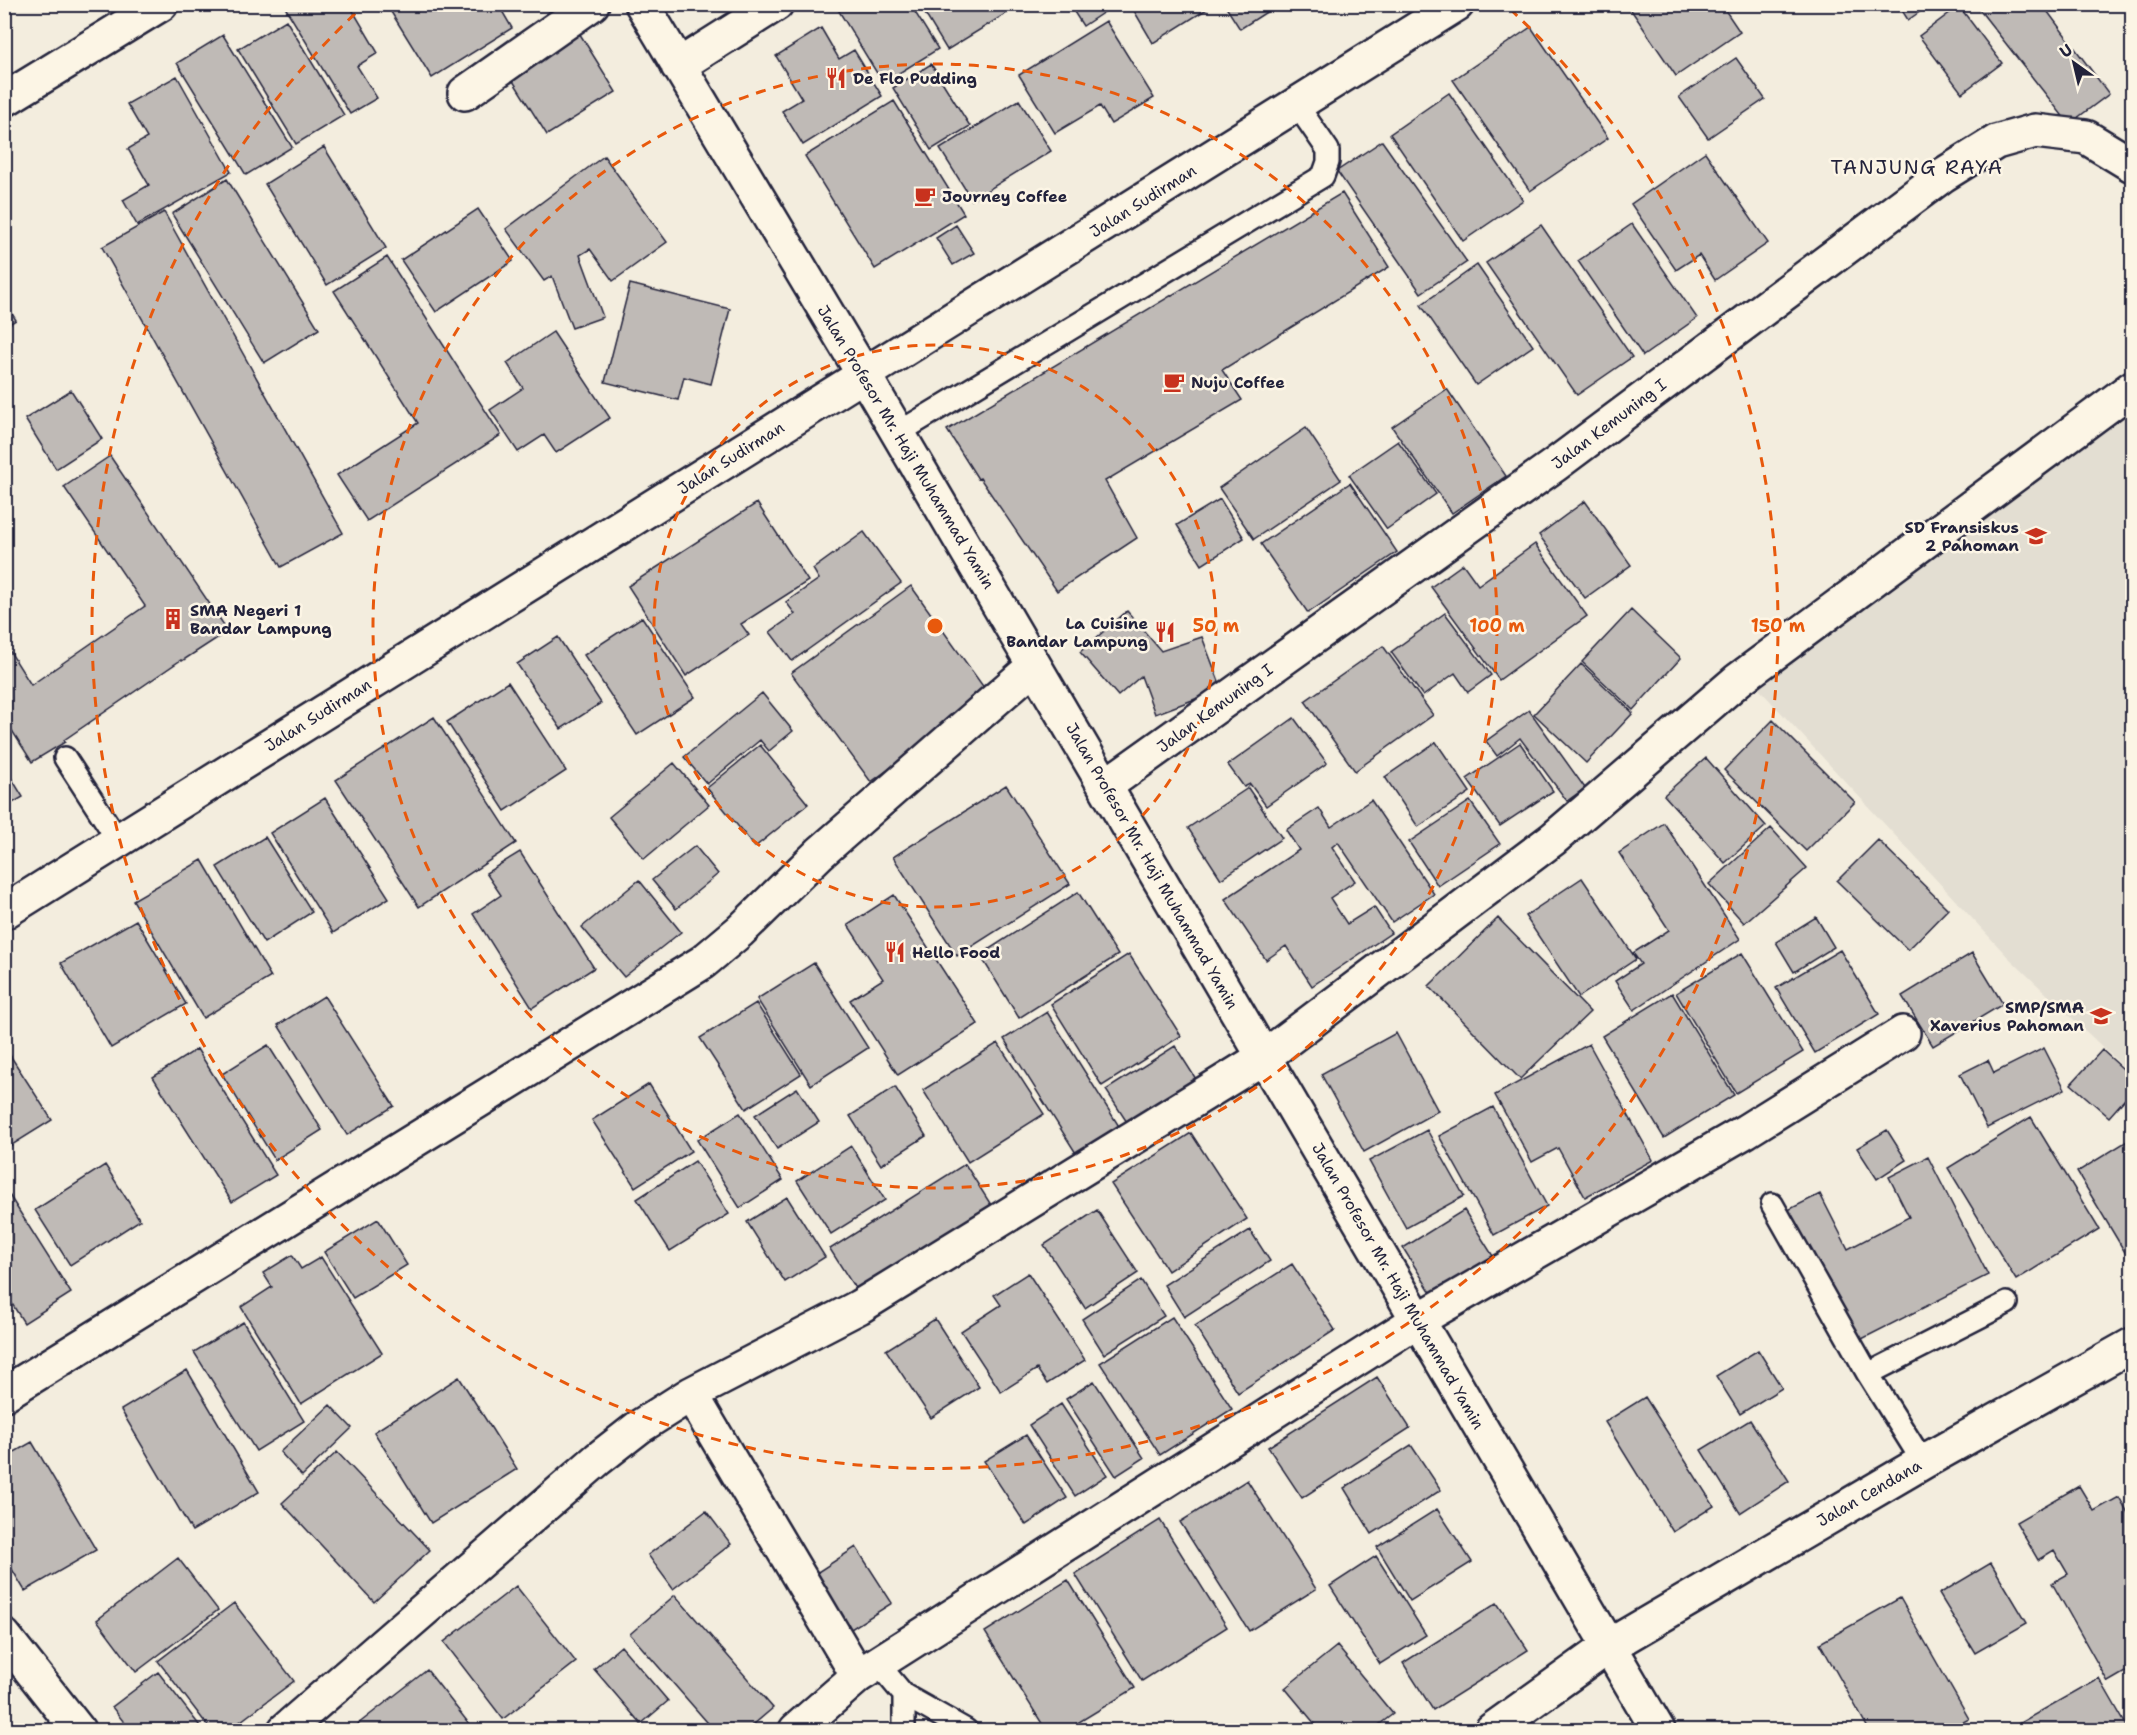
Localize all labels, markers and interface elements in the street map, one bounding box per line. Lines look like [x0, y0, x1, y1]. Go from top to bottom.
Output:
north arrow [2044, 33, 2104, 93]
text: U [2055, 39, 2076, 63]
restaurant icon: De Flo Pudding [824, 66, 848, 90]
place label: De Flo Pudding [853, 68, 977, 89]
district label: TANJUNG RAYA [1831, 154, 2003, 180]
street label: Jalan Sudirman [1086, 160, 1200, 242]
cafe icon: Journey Coffee [913, 184, 937, 208]
place label: Journey Coffee [942, 186, 1068, 207]
street label: Jalan Profesor Mr. Haji Muhammad Yamin [813, 301, 999, 593]
cafe icon: Nuju Coffee [1162, 370, 1186, 394]
place label: Nuju Coffee [1191, 372, 1285, 393]
street label: Jalan Kemuning I [1547, 374, 1671, 474]
street label: Jalan Sudirman [674, 417, 788, 499]
place label: SD Fransiskus 2 Pahoman [1904, 517, 2019, 556]
school or university icon: SD Fransiskus 2 Pahoman [2024, 524, 2048, 548]
place label: SMA Negeri 1 Bandar Lampung [190, 600, 332, 639]
building icon: SMA Negeri 1 Bandar Lampung [161, 607, 185, 631]
place label: La Cuisine Bandar Lampung [1006, 613, 1148, 652]
text: 50 m [1193, 614, 1240, 638]
text: 100 m [1469, 614, 1525, 638]
text: 150 m [1751, 614, 1806, 638]
centre of rings [925, 616, 945, 636]
restaurant icon: La Cuisine Bandar Lampung [1153, 620, 1177, 644]
street label: Jalan Kemuning I [1153, 659, 1277, 757]
street label: Jalan Sudirman [261, 674, 375, 756]
street label: Jalan Profesor Mr. Haji Muhammad Yamin [1061, 719, 1243, 1013]
restaurant icon: Hello Food [883, 940, 907, 964]
place label: Hello Food [912, 942, 1000, 963]
place label: SMP/SMA Xaverius Pahoman [1930, 997, 2084, 1036]
school or university icon: SMP/SMA Xaverius Pahoman [2089, 1004, 2113, 1028]
street label: Jalan Profesor Mr. Haji Muhammad Yamin [1307, 1139, 1489, 1433]
street label: Jalan Cendana [1813, 1455, 1925, 1531]

